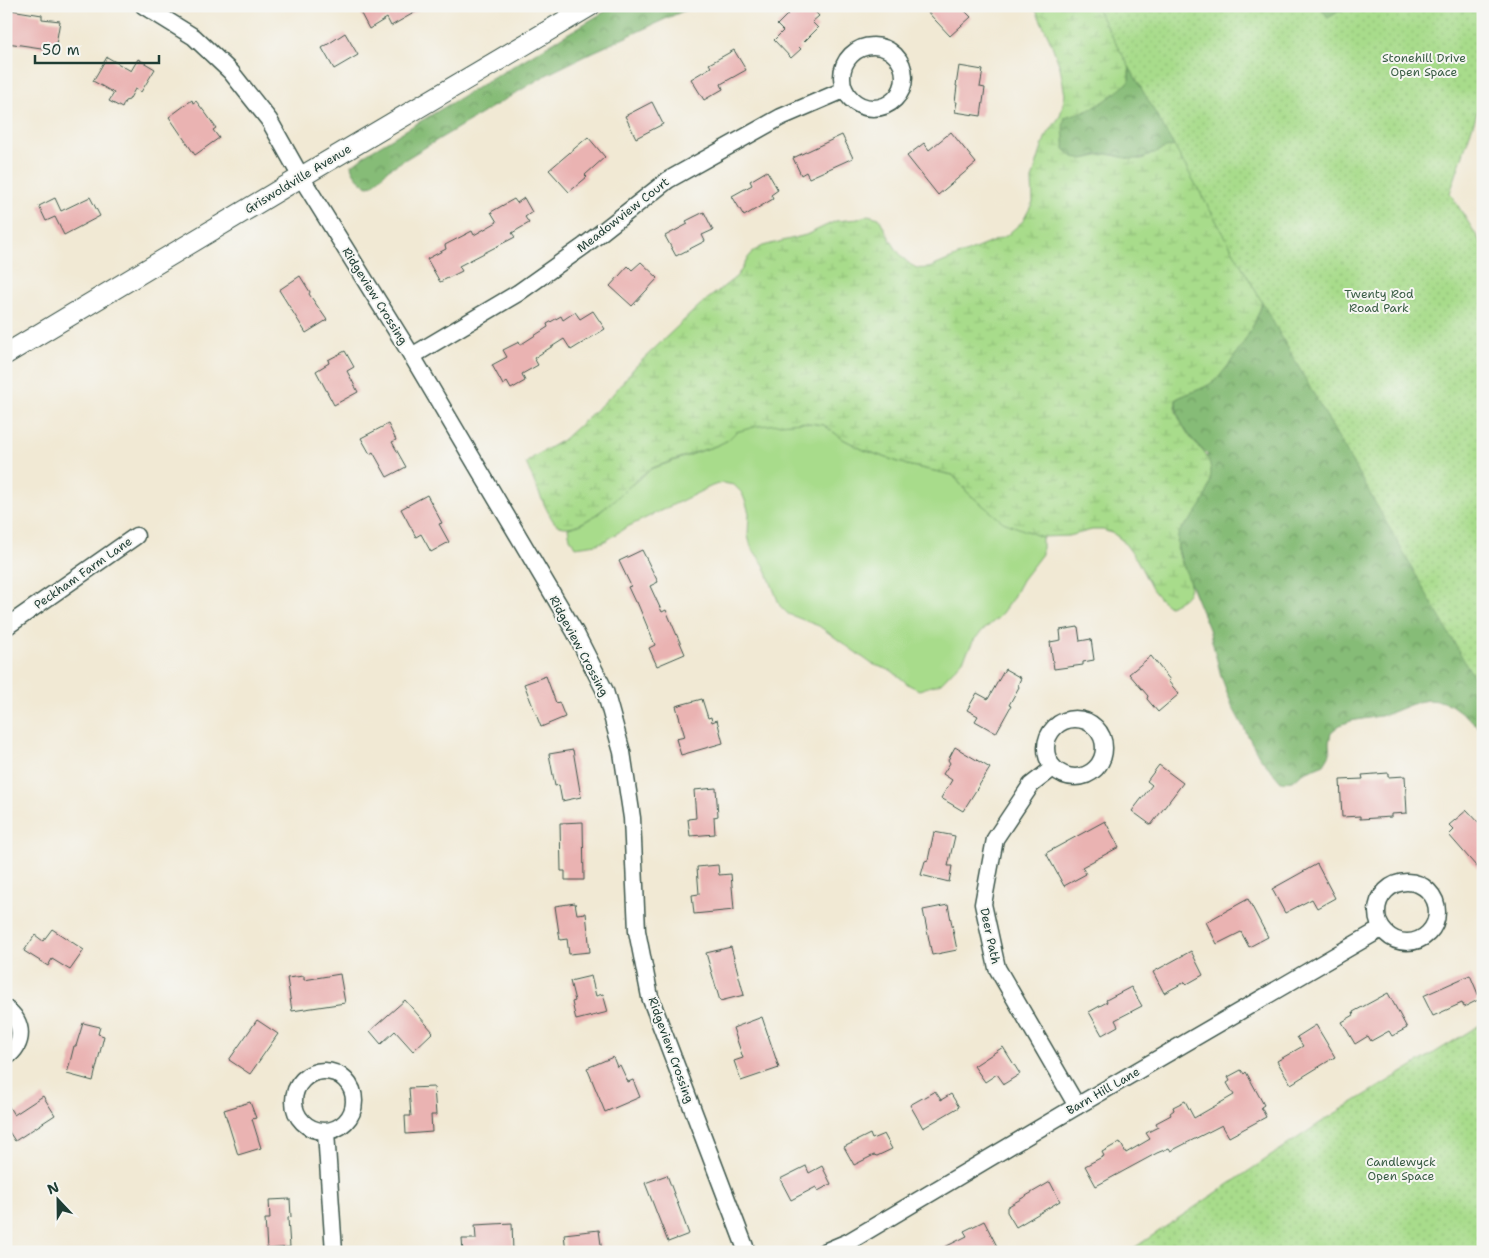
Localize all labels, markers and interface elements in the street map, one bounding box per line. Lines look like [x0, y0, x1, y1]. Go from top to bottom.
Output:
scale bar [35, 32, 159, 64]
text: 50 m [42, 40, 80, 60]
park label: Stonehill Drive Open Space [1382, 50, 1466, 80]
street label: Griswoldville Avenue [242, 141, 354, 217]
street label: Meadowview Court [574, 174, 672, 256]
street label: Ridgeview Crossing [339, 244, 411, 348]
park label: Twenty Rod Road Park [1344, 286, 1414, 316]
street label: Peckham Farm Lane [31, 533, 135, 613]
street label: Ridgeview Crossing [546, 593, 612, 699]
street label: Deer Path [976, 906, 1004, 966]
street label: Ridgeview Crossing [644, 995, 698, 1105]
street label: Barn Hill Lane [1063, 1063, 1143, 1118]
park label: Candlewyck Open Space [1366, 1154, 1436, 1184]
north arrow [32, 1176, 82, 1226]
text: N [45, 1178, 62, 1198]

